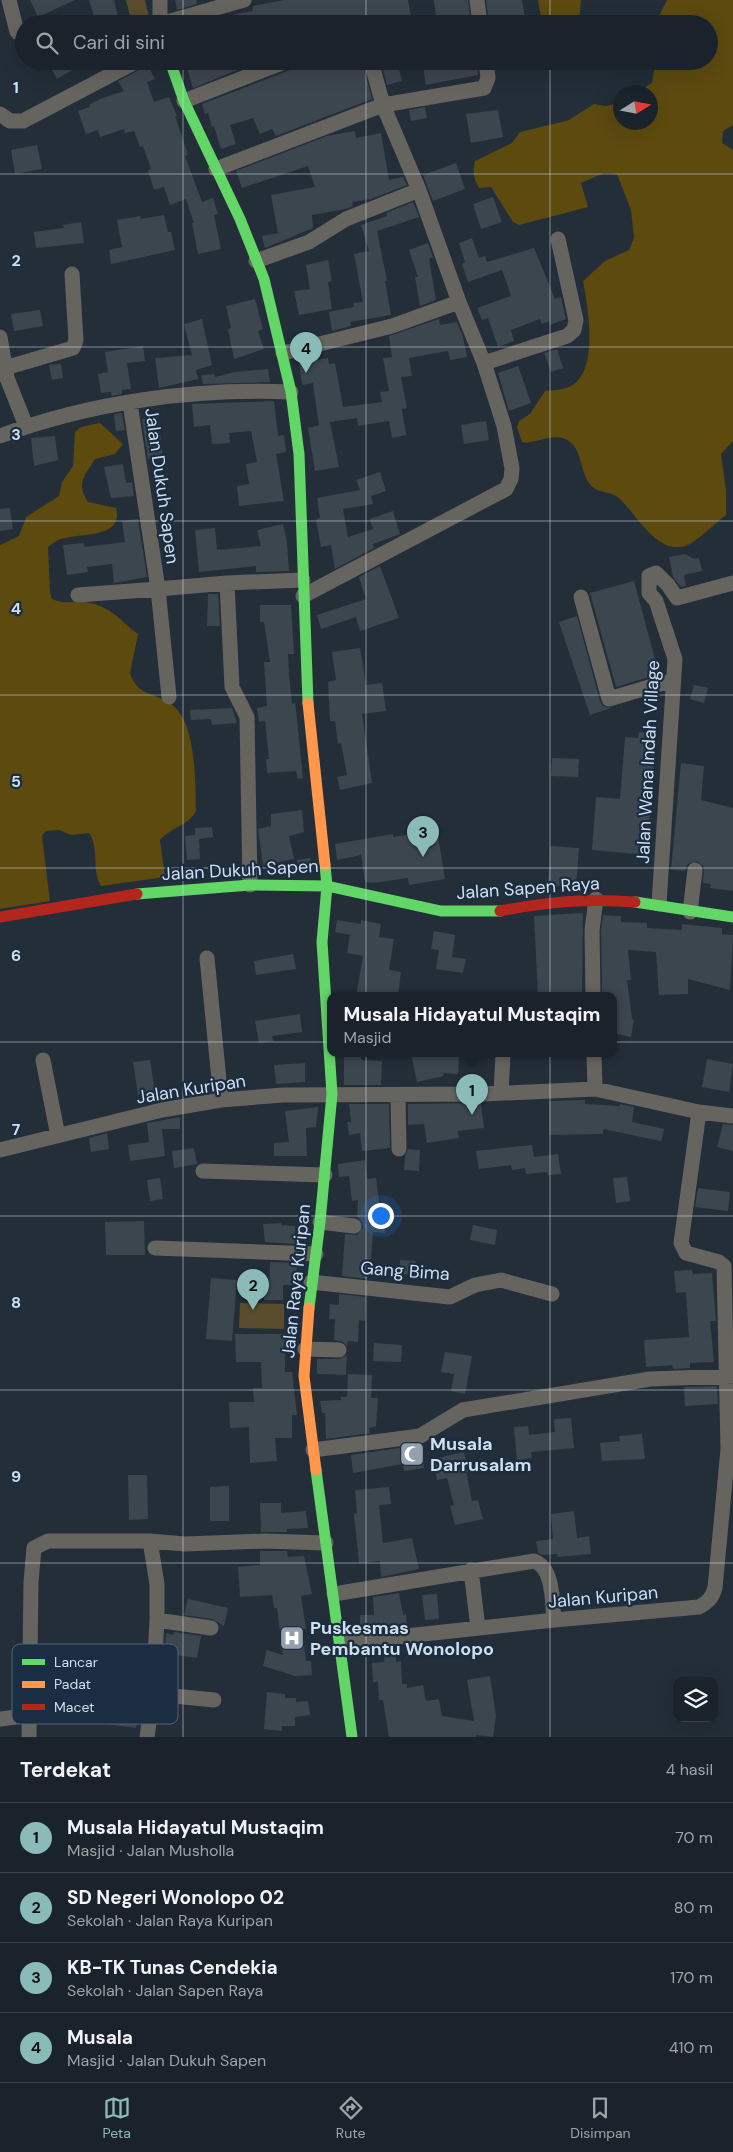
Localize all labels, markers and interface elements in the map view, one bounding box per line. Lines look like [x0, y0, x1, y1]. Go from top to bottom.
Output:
search box [15, 15, 718, 70]
icon: search [33, 29, 61, 57]
text: Cari di sini [73, 30, 165, 55]
text: 1 [13, 77, 19, 98]
north arrow [613, 85, 658, 130]
text: 2 [11, 250, 21, 271]
pin: 4 [290, 332, 322, 373]
street label: Jalan Dukuh Sapen [139, 407, 185, 565]
text: 3 [11, 424, 21, 445]
text: 4 [11, 598, 21, 619]
street label: Jalan Wana Indah Village [631, 660, 665, 864]
text: 5 [11, 771, 21, 792]
pin: 3 [407, 816, 439, 857]
street label: Jalan Dukuh Sapen [161, 854, 319, 886]
street label: Jalan Sapen Raya [455, 871, 601, 905]
text: 6 [11, 945, 21, 966]
popup [327, 992, 617, 1057]
text: Musala Hidayatul Mustaqim [344, 1002, 600, 1027]
text: Masjid [344, 1027, 391, 1048]
street label: Jalan Kuripan [134, 1068, 248, 1110]
pin: 1 [456, 1074, 488, 1115]
text: 7 [12, 1119, 21, 1140]
street label: Jalan Raya Kuripan [276, 1203, 316, 1359]
your location [368, 1203, 394, 1229]
street label: Gang Bima [359, 1256, 451, 1286]
pin: 2 [237, 1269, 269, 1310]
text: 8 [11, 1292, 21, 1313]
place label: Musala Darrusalam [430, 1432, 532, 1477]
mosque icon: Musala Darrusalam [399, 1441, 425, 1467]
text: 9 [11, 1466, 21, 1487]
street label: Jalan Kuripan [547, 1580, 659, 1614]
place label: Puskesmas Pembantu Wonolopo [310, 1616, 494, 1661]
hospital icon: Puskesmas Pembantu Wonolopo [279, 1625, 305, 1651]
legend [12, 1644, 178, 1724]
text: Lancar [54, 1653, 98, 1671]
text: Padat [54, 1675, 91, 1693]
map controls [673, 1677, 718, 1722]
button: layers [673, 1677, 718, 1722]
text: Macet [54, 1698, 95, 1716]
text: Terdekat [20, 1756, 111, 1784]
text: 4 hasil [666, 1759, 713, 1780]
text: Musala Hidayatul Mustaqim [67, 1815, 324, 1840]
text: 1 [33, 1827, 39, 1848]
text: 70 m [675, 1827, 713, 1848]
text: Masjid · Jalan Musholla [67, 1840, 234, 1861]
text: SD Negeri Wonolopo 02 [67, 1885, 284, 1910]
text: 2 [31, 1897, 41, 1918]
text: 80 m [674, 1897, 713, 1918]
text: Sekolah · Jalan Raya Kuripan [67, 1910, 273, 1931]
text: KB-TK Tunas Cendekia [67, 1955, 278, 1980]
text: 3 [31, 1967, 41, 1988]
text: 170 m [670, 1967, 713, 1988]
text: Sekolah · Jalan Sapen Raya [67, 1980, 263, 2001]
text: Musala [67, 2025, 133, 2050]
text: 4 [31, 2037, 41, 2058]
text: 410 m [669, 2037, 713, 2058]
text: Masjid · Jalan Dukuh Sapen [67, 2050, 266, 2071]
tab: Peta [102, 2094, 131, 2142]
tab: Rute [336, 2094, 365, 2142]
tab: Disimpan [570, 2094, 631, 2142]

